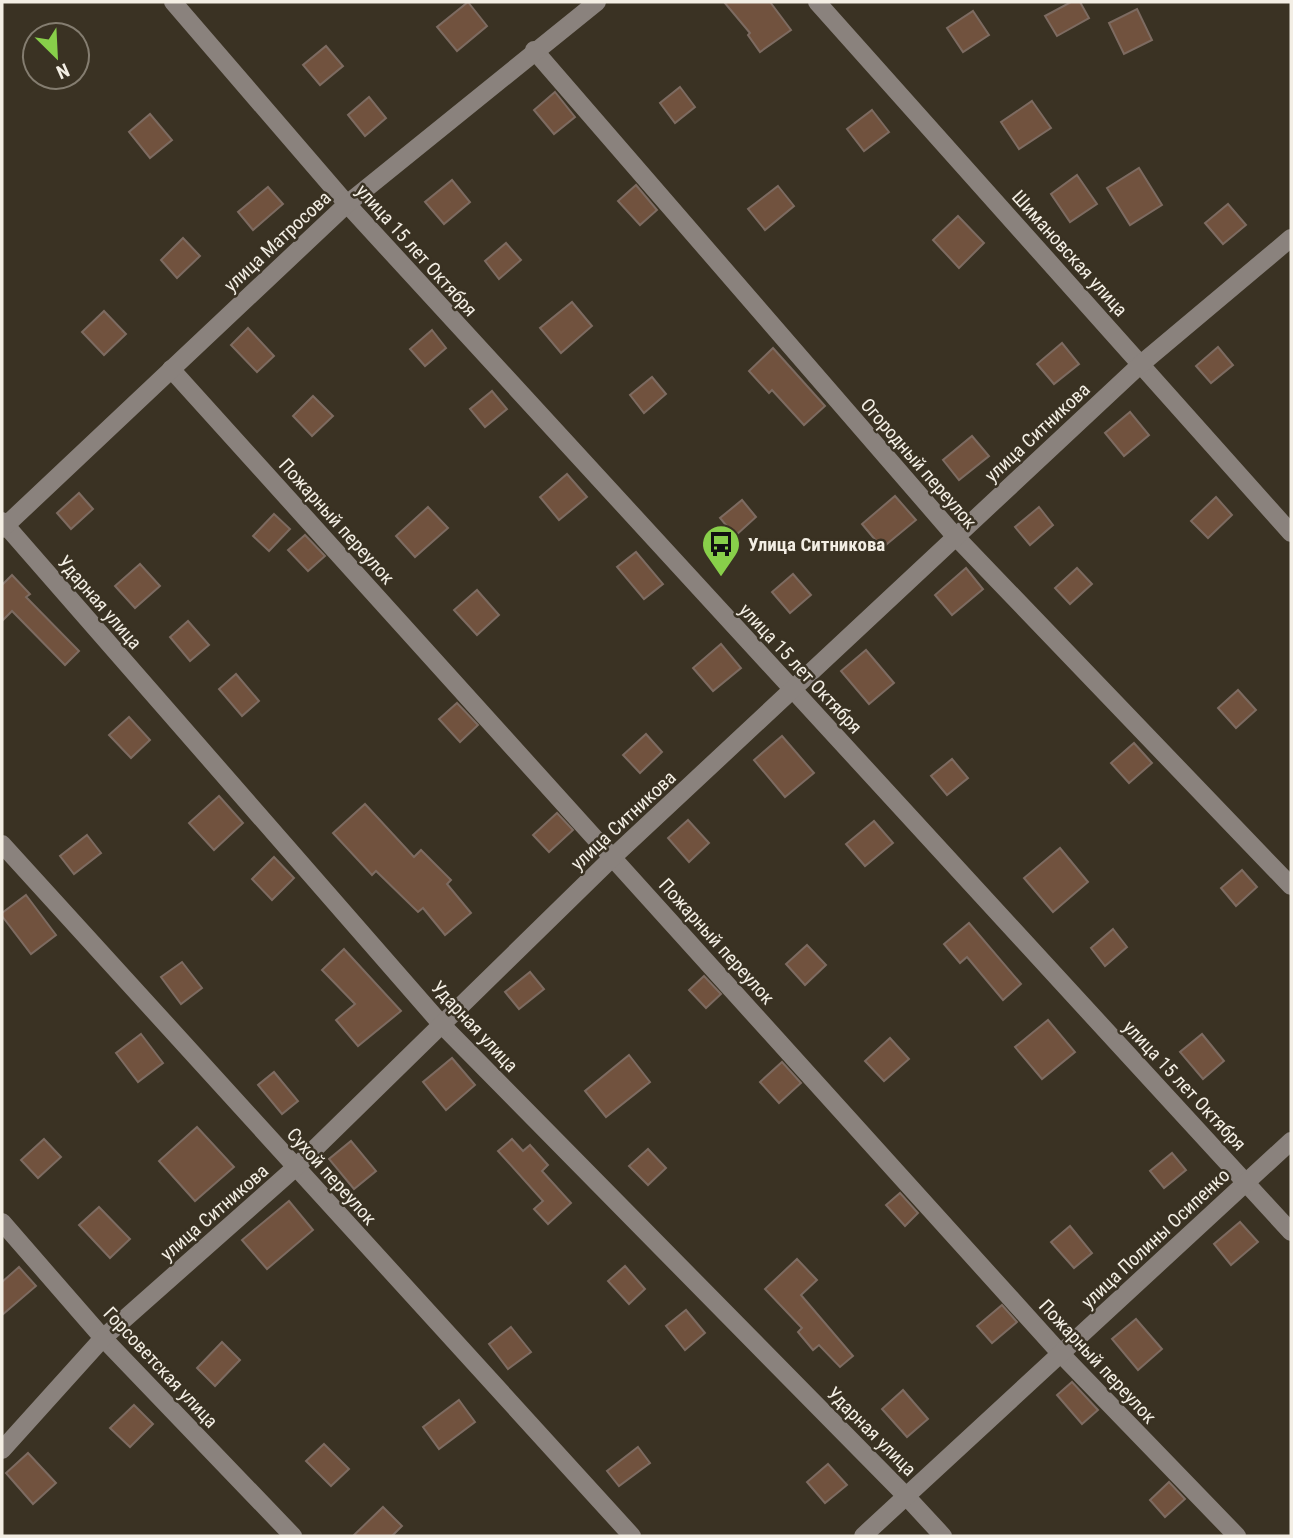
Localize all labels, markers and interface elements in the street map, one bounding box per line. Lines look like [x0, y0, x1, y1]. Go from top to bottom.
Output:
north arrow [21, 21, 91, 91]
text: N [53, 58, 73, 84]
street label: улица 15 лет Октября [351, 180, 482, 321]
street label: улица Матросова [219, 186, 336, 297]
street label: Шимановская улица [1007, 186, 1132, 321]
street label: улица Ситникова [980, 378, 1095, 487]
street label: Огородный переулок [856, 393, 982, 533]
street label: Пожарный переулок [274, 454, 399, 589]
bus stop icon: Улица Ситникова [700, 523, 742, 578]
place label: Улица Ситникова [748, 533, 885, 556]
street label: Ударная улица [53, 551, 147, 654]
street label: улица 15 лет Октября [734, 598, 867, 738]
street label: улица Ситникова [566, 766, 681, 875]
street label: Пожарный переулок [654, 874, 779, 1009]
street label: Ударная улица [426, 976, 523, 1077]
street label: улица 15 лет Октября [1118, 1015, 1251, 1155]
street label: Сухой переулок [282, 1123, 381, 1230]
street label: улица Ситникова [156, 1159, 273, 1265]
street label: улица Полины Осипенко [1076, 1164, 1234, 1313]
street label: Пожарный переулок [1034, 1294, 1161, 1428]
street label: Горсоветская улица [99, 1302, 223, 1433]
street label: Ударная улица [822, 1382, 921, 1481]

